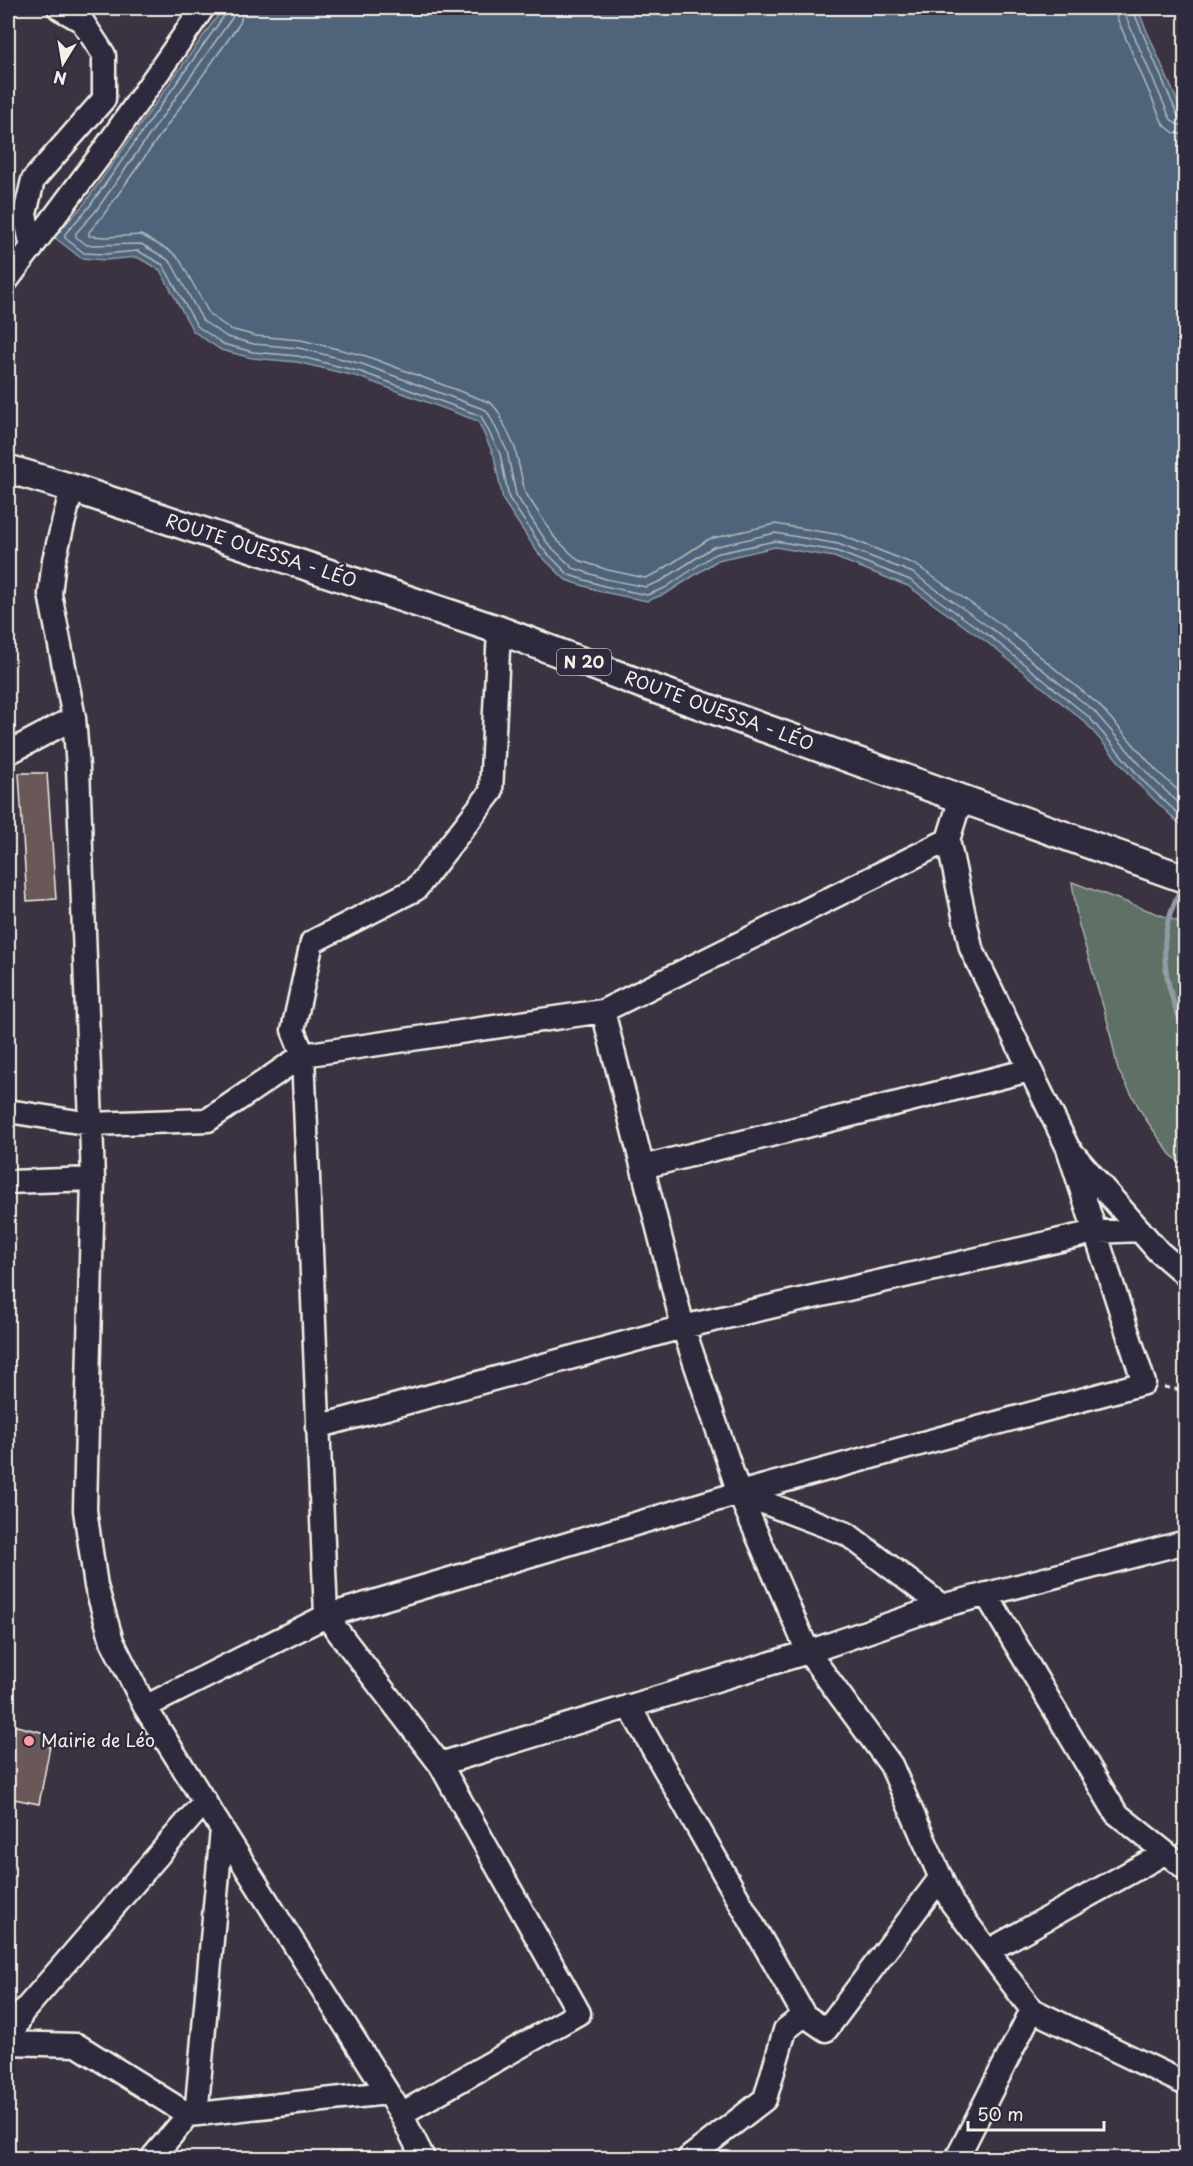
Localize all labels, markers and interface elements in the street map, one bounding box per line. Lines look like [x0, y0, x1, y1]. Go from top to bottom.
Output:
north arrow [33, 33, 93, 93]
text: N [51, 66, 68, 92]
street label: ROUTE OUESSA - LÉO [162, 506, 361, 593]
road number: N 20 [557, 649, 611, 675]
street label: ROUTE OUESSA - LÉO [621, 663, 818, 756]
place label: Mairie de Léo [41, 1726, 155, 1753]
marker: Mairie de Léo [22, 1734, 36, 1748]
scale bar [968, 2094, 1104, 2132]
text: 50 m [977, 2100, 1024, 2127]

